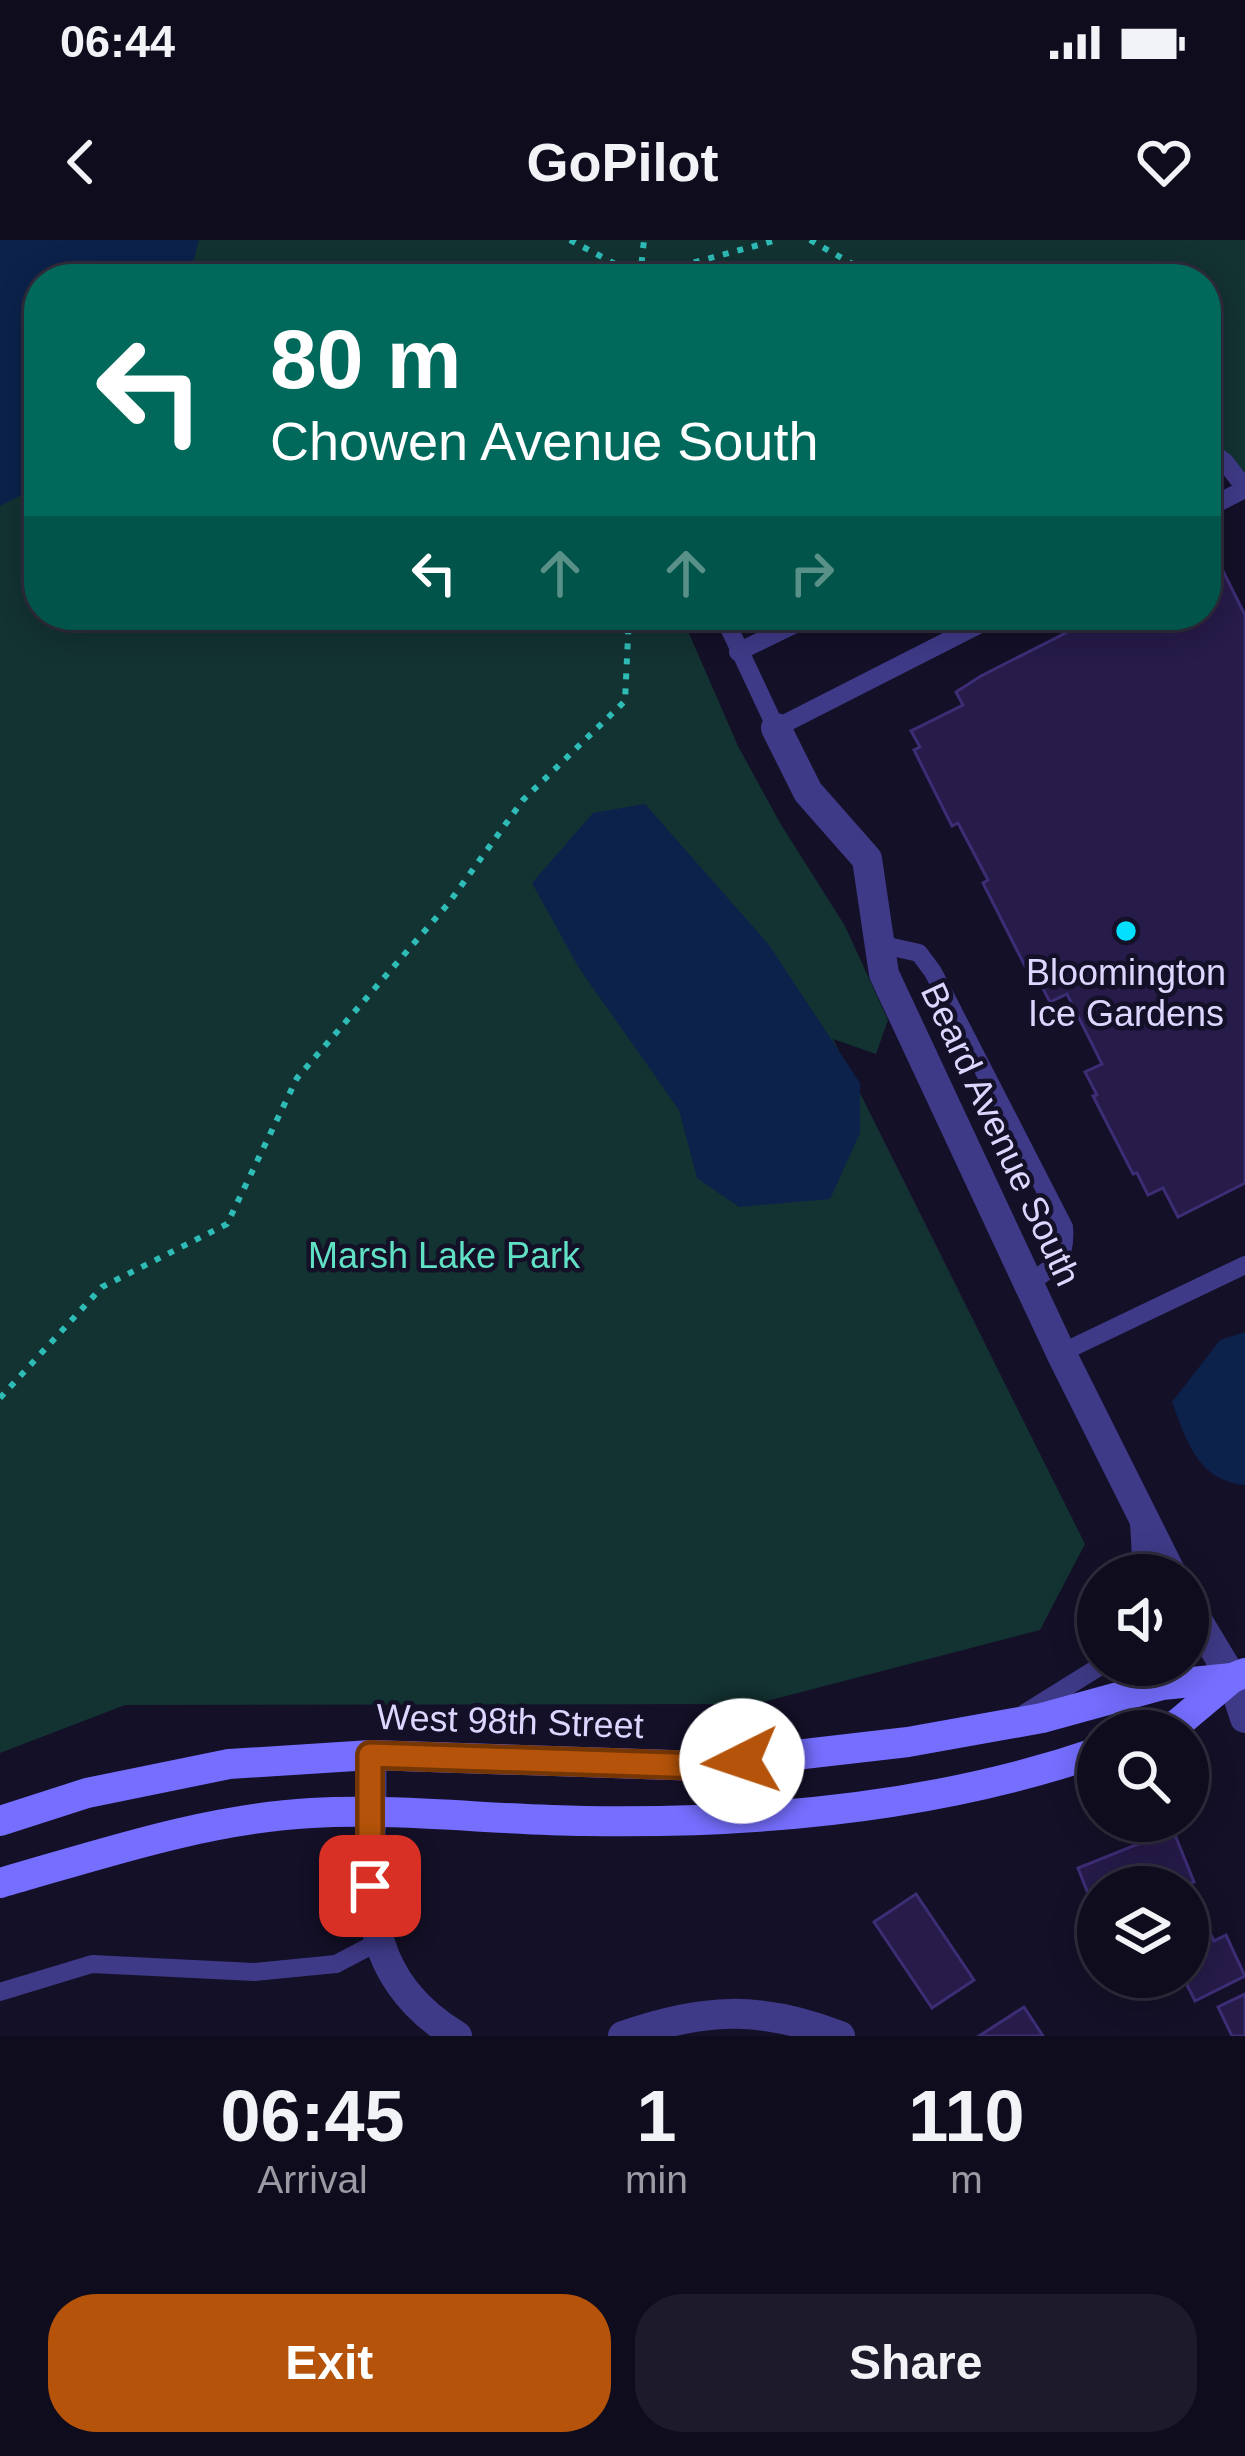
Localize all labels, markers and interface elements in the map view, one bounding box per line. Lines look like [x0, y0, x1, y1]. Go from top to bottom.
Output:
text: 06:44 [60, 16, 175, 67]
icon: back [48, 129, 114, 195]
icon: heart [1131, 129, 1197, 195]
text: GoPilot [527, 132, 718, 192]
icon: left [72, 312, 228, 468]
text: 80 m [270, 312, 461, 406]
text: Chowen Avenue South [270, 411, 818, 471]
icon: left [401, 540, 467, 606]
icon: ahead [527, 540, 593, 606]
icon: ahead [653, 540, 719, 606]
icon: right [779, 540, 845, 606]
marker: Bloomington Ice Gardens [1113, 918, 1139, 944]
place label: Bloomington Ice Gardens [1026, 952, 1226, 1034]
street label: Beard Avenue South [913, 976, 1089, 1292]
park label: Marsh Lake Park [308, 1235, 581, 1276]
map controls [1077, 1554, 1209, 1998]
button: sound [1077, 1554, 1209, 1686]
street label: West 98th Street [376, 1696, 644, 1746]
position arrow [679, 1698, 805, 1824]
button: search [1077, 1710, 1209, 1842]
pin [319, 1835, 421, 1937]
icon: arrive [337, 1853, 403, 1919]
button: layers [1077, 1866, 1209, 1998]
text: 06:45 [220, 2076, 405, 2156]
text: 1 [636, 2076, 677, 2156]
text: 110 [908, 2076, 1025, 2156]
text: Arrival [257, 2158, 368, 2201]
text: min [625, 2158, 688, 2201]
text: m [950, 2158, 983, 2201]
button: Exit [48, 2294, 611, 2432]
button: Share [635, 2294, 1197, 2432]

